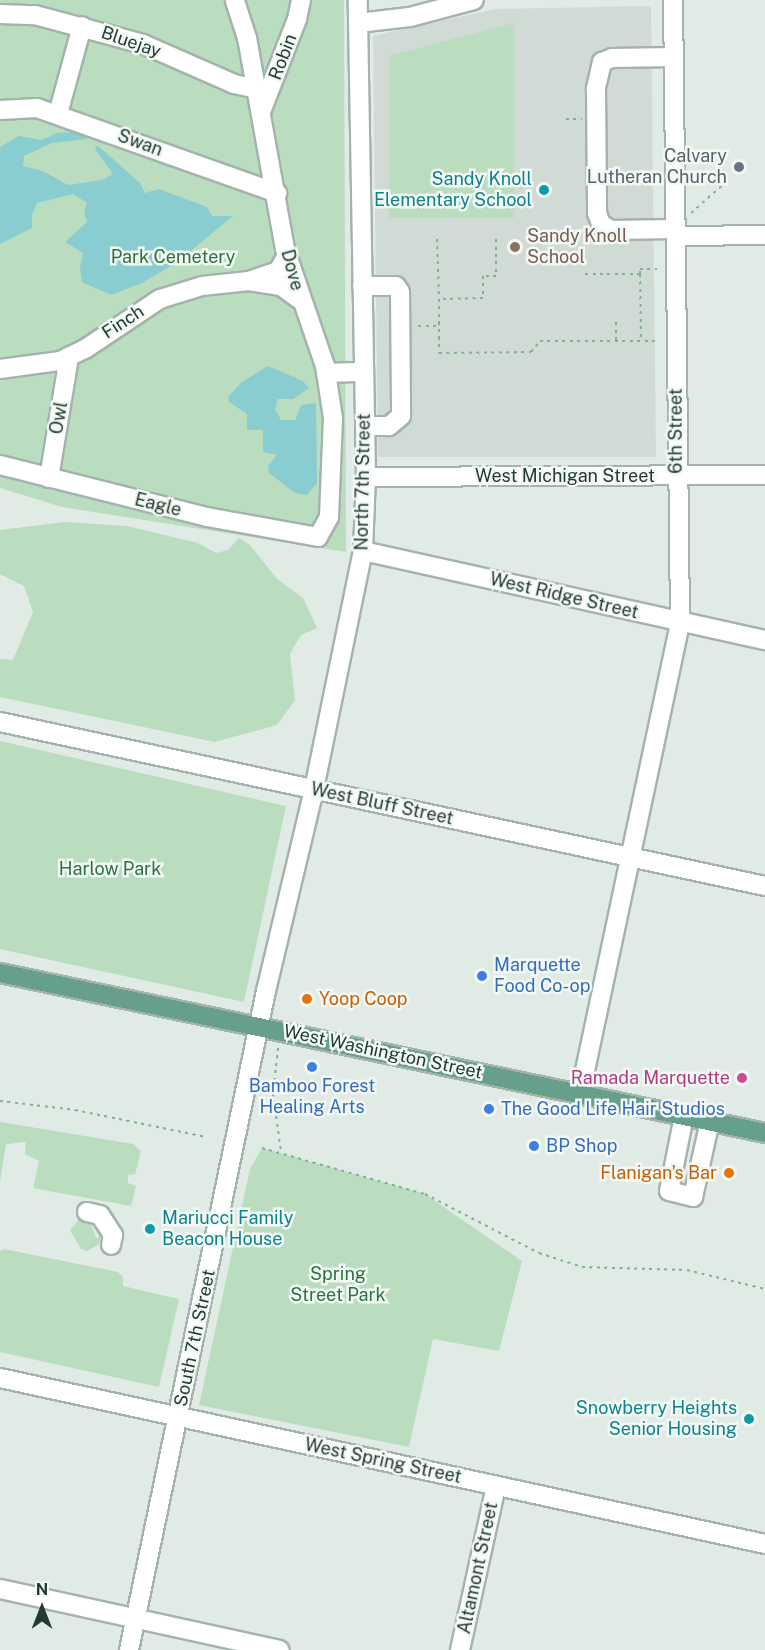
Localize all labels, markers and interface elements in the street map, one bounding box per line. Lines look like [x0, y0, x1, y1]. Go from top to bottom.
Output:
street label: Bluejay [98, 22, 164, 62]
street label: Robin [264, 31, 302, 83]
street label: Swan [115, 125, 165, 161]
place label: Calvary Lutheran Church [587, 146, 727, 188]
marker: Calvary Lutheran Church [732, 160, 746, 174]
place label: Sandy Knoll Elementary School [374, 169, 532, 212]
marker: Sandy Knoll Elementary School [537, 183, 551, 197]
place label: Sandy Knoll School [527, 226, 628, 268]
marker: Sandy Knoll School [508, 240, 522, 254]
park label: Park Cemetery [111, 246, 235, 268]
street label: Dove [276, 247, 308, 293]
street label: Finch [98, 300, 148, 344]
street label: 6th Street [665, 388, 687, 474]
street label: Owl [46, 400, 72, 436]
street label: North 7th Street [351, 413, 375, 551]
street label: West Michigan Street [475, 465, 655, 487]
street label: Eagle [132, 489, 184, 521]
street label: West Ridge Street [487, 568, 641, 624]
street label: West Bluff Street [309, 778, 455, 830]
park label: Harlow Park [59, 858, 161, 880]
place label: Marquette Food Co-op [494, 955, 590, 998]
marker: Marquette Food Co-op [475, 969, 489, 983]
place label: Yoop Coop [319, 988, 408, 1010]
marker: Yoop Coop [300, 992, 314, 1006]
street label: West Washington Street [281, 1020, 485, 1084]
marker: Bamboo Forest Healing Arts [305, 1060, 319, 1074]
place label: Ramada Marquette [571, 1067, 730, 1089]
marker: Ramada Marquette [735, 1071, 749, 1085]
place label: Bamboo Forest Healing Arts [249, 1076, 375, 1118]
place label: The Good Life Hair Studios [501, 1098, 725, 1120]
marker: The Good Life Hair Studios [482, 1102, 496, 1116]
place label: BP Shop [546, 1135, 617, 1157]
marker: BP Shop [527, 1139, 541, 1153]
place label: Flanigan's Bar [600, 1162, 717, 1184]
marker: Flanigan's Bar [722, 1166, 736, 1180]
place label: Mariucci Family Beacon House [162, 1208, 293, 1250]
marker: Mariucci Family Beacon House [143, 1222, 157, 1236]
park label: Spring Street Park [290, 1264, 386, 1306]
street label: South 7th Street [170, 1268, 220, 1408]
place label: Snowberry Heights Senior Housing [576, 1398, 737, 1440]
marker: Snowberry Heights Senior Housing [742, 1412, 756, 1426]
street label: West Spring Street [303, 1434, 463, 1488]
street label: Altamont Street [453, 1500, 503, 1636]
north arrow [12, 1578, 72, 1638]
text: N [36, 1580, 48, 1599]

